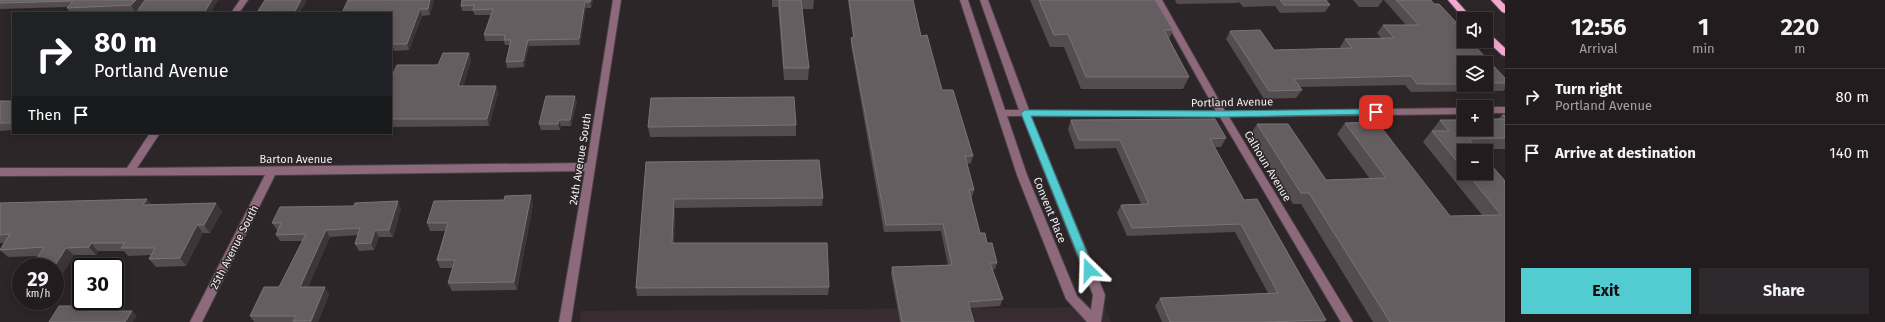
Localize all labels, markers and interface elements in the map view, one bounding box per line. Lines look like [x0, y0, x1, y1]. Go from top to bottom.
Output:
map controls [1457, 12, 1493, 180]
button: sound [1457, 12, 1493, 48]
text: 12:56 [1571, 13, 1627, 41]
text: 1 [1698, 13, 1709, 41]
text: 220 [1780, 13, 1819, 41]
text: 80 m [94, 26, 157, 59]
icon: right [28, 28, 80, 80]
text: Arrival [1580, 41, 1618, 56]
text: min [1692, 41, 1715, 56]
text: m [1794, 41, 1805, 56]
button: layers [1457, 56, 1493, 92]
text: Portland Avenue [94, 60, 229, 82]
text: Turn right [1555, 80, 1622, 98]
icon: right [1521, 86, 1543, 108]
text: 80 m [1836, 88, 1869, 106]
street label: Portland Avenue [1191, 95, 1273, 110]
pin [1359, 95, 1393, 129]
text: Portland Avenue [1555, 98, 1652, 113]
button: + [1457, 100, 1493, 136]
icon: arrive [1365, 101, 1387, 123]
icon: arrive [70, 104, 92, 126]
text: Then [28, 106, 62, 124]
street label: 24th Avenue South [567, 112, 594, 206]
street label: Calhoun Avenue [1241, 128, 1294, 204]
icon: arrive [1521, 142, 1543, 164]
button: − [1457, 144, 1493, 180]
text: Arrive at destination [1555, 144, 1696, 162]
text: 140 m [1829, 144, 1869, 162]
street label: Barton Avenue [259, 153, 333, 166]
street label: Convent Place [1030, 175, 1069, 245]
street label: 25th Avenue South [208, 203, 261, 292]
position arrow [1068, 249, 1110, 291]
speed limit sign: 30 [72, 258, 124, 310]
text: 29 [27, 267, 49, 291]
button: Exit [1521, 268, 1691, 314]
button: Share [1699, 268, 1869, 314]
text: km/h [26, 288, 50, 300]

